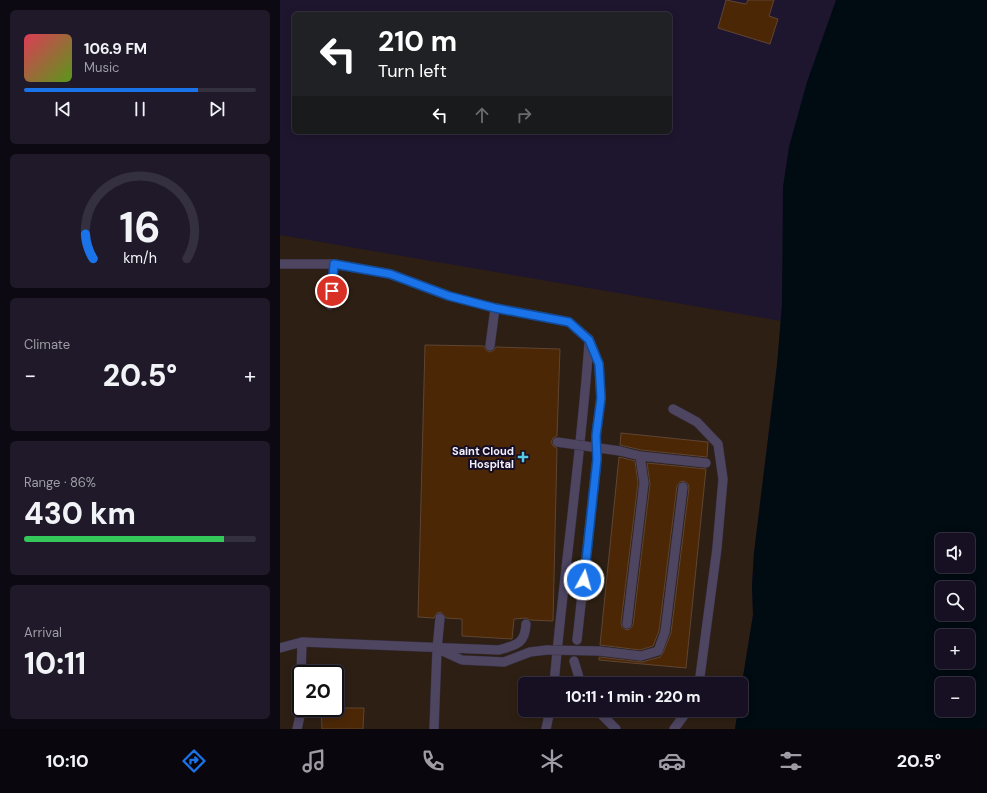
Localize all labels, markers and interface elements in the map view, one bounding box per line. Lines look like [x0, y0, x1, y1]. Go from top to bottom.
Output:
text: 210 m [378, 23, 457, 60]
icon: left [312, 28, 364, 80]
text: 106.9 FM [84, 39, 147, 59]
text: Music [84, 59, 119, 76]
text: Turn left [378, 59, 447, 83]
icon: previous [52, 98, 74, 120]
icon: pause [129, 98, 151, 120]
icon: next [206, 98, 228, 120]
icon: left [429, 104, 451, 126]
icon: ahead [471, 104, 493, 126]
icon: right [513, 104, 535, 126]
text: 16 [119, 200, 161, 254]
text: km/h [123, 248, 157, 266]
pin [315, 274, 349, 308]
icon: arrive [321, 280, 343, 302]
text: Climate [24, 336, 70, 353]
text: 20.5° [103, 356, 177, 395]
text: − [24, 361, 36, 390]
text: + [244, 361, 256, 390]
place label: Saint Cloud Hospital [452, 444, 514, 471]
marker: Saint Cloud Hospital [517, 451, 529, 463]
text: Range · 86% [24, 474, 96, 491]
text: 430 km [24, 494, 136, 533]
map controls [935, 533, 975, 717]
button: sound [935, 533, 975, 573]
position arrow [563, 559, 605, 601]
button: search [935, 581, 975, 621]
text: Arrival [24, 624, 62, 641]
button: + [935, 629, 975, 669]
text: 10:11 [24, 644, 86, 683]
speed limit sign: 20 [292, 665, 344, 717]
button: − [935, 677, 975, 717]
text: 10:11 · 1 min · 220 m [566, 687, 700, 707]
icon: directions [180, 747, 208, 775]
icon: music [300, 747, 328, 775]
icon: phone [419, 747, 447, 775]
icon: climate [538, 747, 566, 775]
icon: car [658, 747, 686, 775]
icon: filters [777, 747, 805, 775]
text: 10:10 [46, 749, 89, 773]
text: 20.5° [897, 749, 941, 773]

